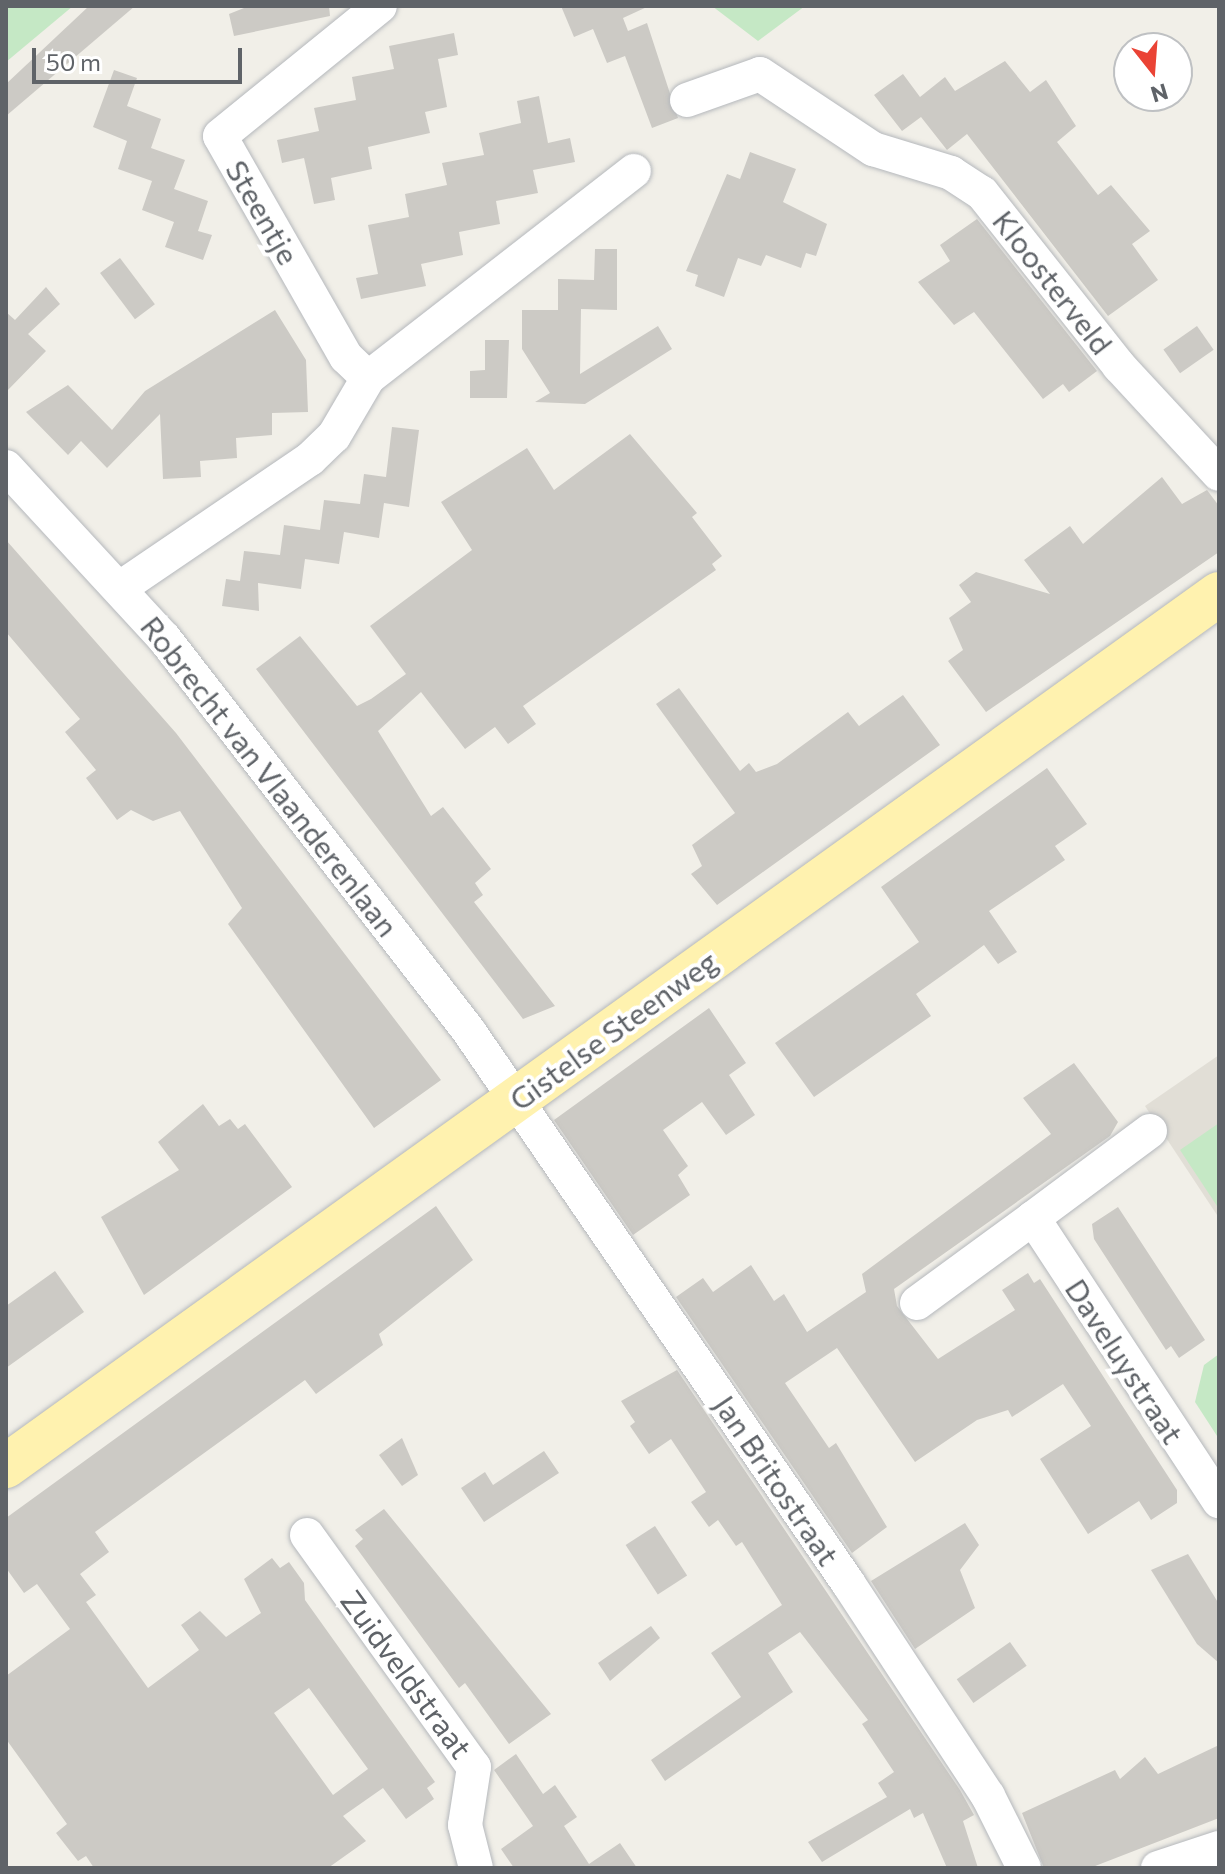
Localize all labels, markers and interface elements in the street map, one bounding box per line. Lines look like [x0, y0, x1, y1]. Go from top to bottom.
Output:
scale bar [36, 32, 246, 82]
north arrow [1113, 32, 1193, 112]
text: 50 m [46, 47, 101, 76]
text: N [1148, 78, 1171, 109]
street label: Steentje [219, 154, 307, 270]
street label: Kloosterveld [986, 203, 1120, 361]
street label: Robrecht van Vlaanderenlaan [134, 609, 406, 943]
street label: Gistelse Steenweg [502, 943, 724, 1117]
street label: Daveluystraat [1058, 1272, 1192, 1450]
street label: Jan Britostraat [707, 1388, 847, 1572]
street label: Zuidveldstraat [334, 1583, 480, 1765]

